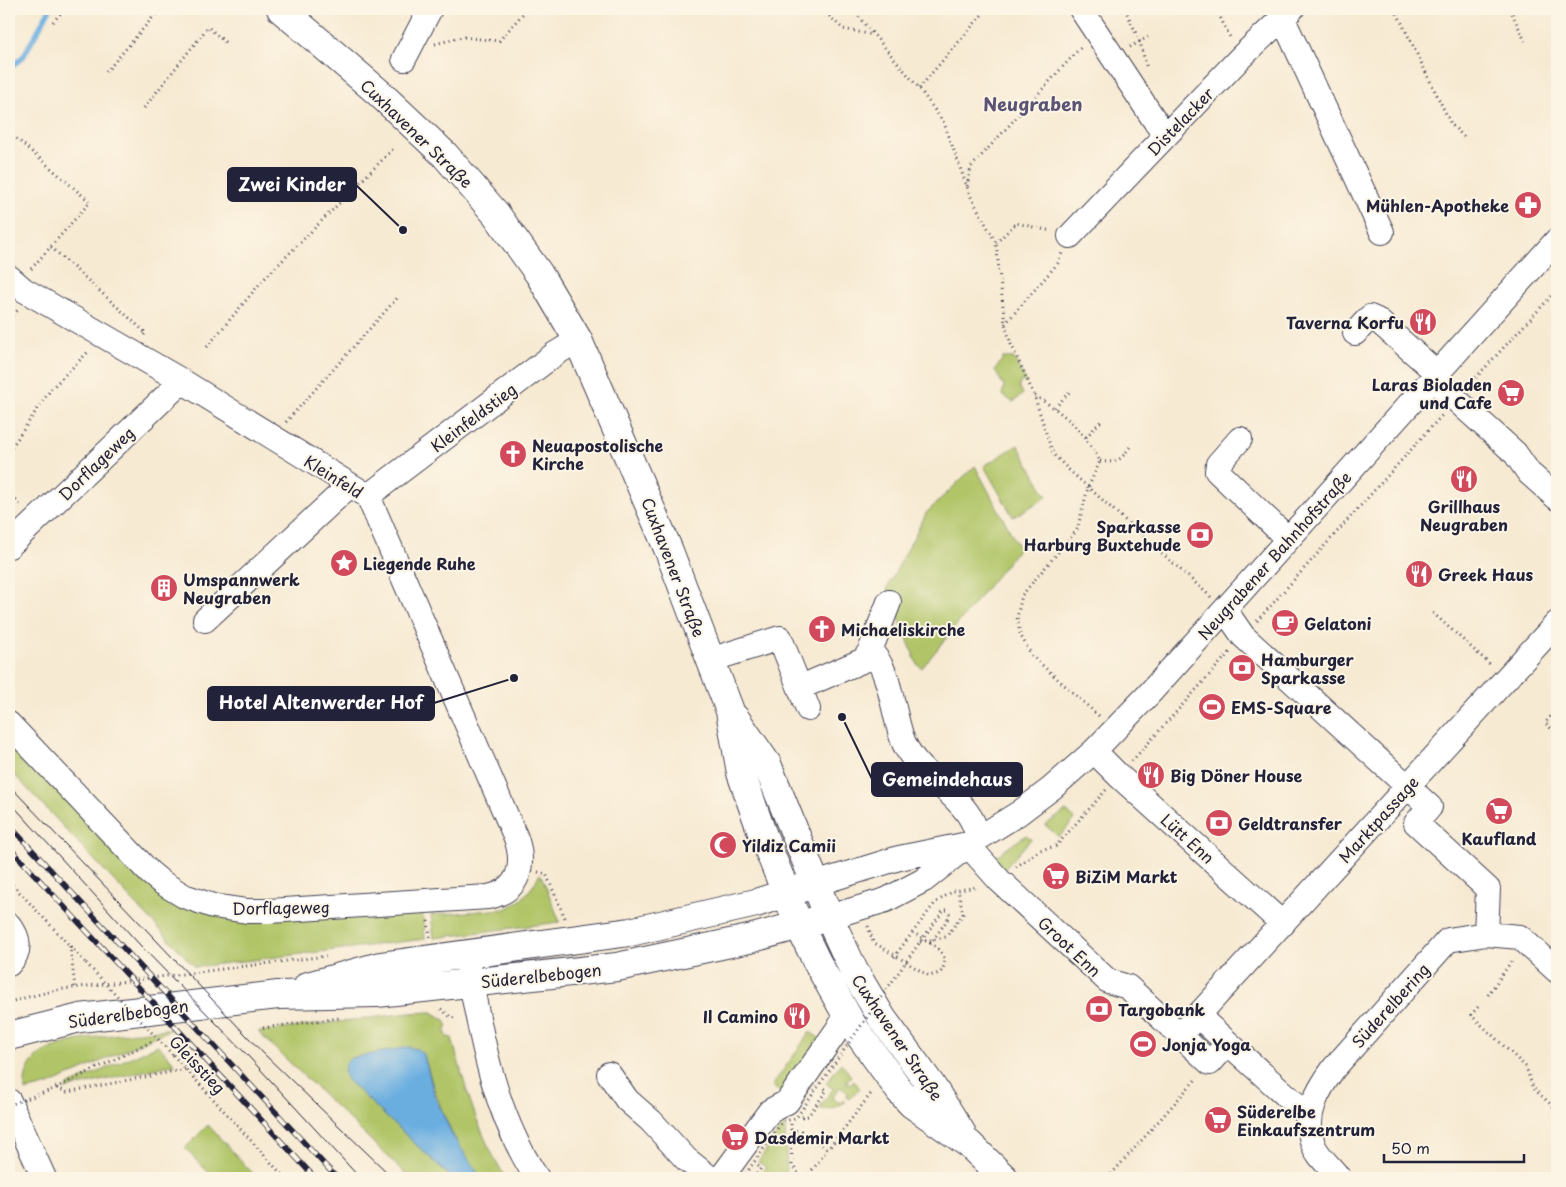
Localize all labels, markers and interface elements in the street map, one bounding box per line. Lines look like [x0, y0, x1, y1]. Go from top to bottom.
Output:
street label: Cuxhavener Straße [355, 73, 479, 193]
street label: Distelacker [1141, 81, 1219, 161]
district label: Neugraben [983, 90, 1083, 117]
callout: Zwei Kinder [228, 168, 356, 201]
text: Zwei Kinder [238, 170, 346, 197]
pharmacy icon: Mühlen-Apotheke [1513, 190, 1543, 220]
place label: Mühlen-Apotheke [1366, 193, 1509, 217]
restaurant icon: Taverna Korfu [1408, 307, 1438, 337]
place label: Taverna Korfu [1286, 310, 1404, 334]
place label: Laras Bioladen und Cafe [1372, 372, 1492, 414]
street label: Kleinfeldstieg [425, 377, 521, 457]
supermarket icon: Laras Bioladen und Cafe [1496, 378, 1526, 408]
street label: Dorflageweg [53, 420, 139, 506]
place label: Neuapostolische Kirche [532, 433, 664, 475]
church icon: Neuapostolische Kirche [498, 439, 528, 469]
street label: Kleinfeld [300, 449, 368, 503]
restaurant icon: Grillhaus Neugraben [1449, 464, 1479, 494]
street label: Neugrabener Bahnhofstraße [1192, 465, 1356, 645]
street label: Cuxhavener Straße [636, 494, 712, 640]
place label: Grillhaus Neugraben [1420, 494, 1508, 536]
place label: Sparkasse Harburg Buxtehude [1024, 514, 1181, 556]
bank icon: Sparkasse Harburg Buxtehude [1185, 520, 1215, 550]
place icon: Liegende Ruhe [329, 548, 359, 578]
place label: Liegende Ruhe [363, 551, 476, 575]
restaurant icon: Greek Haus [1404, 559, 1434, 589]
place label: Greek Haus [1438, 562, 1533, 586]
place label: Umspannwerk Neugraben [183, 567, 300, 609]
building icon: Umspannwerk Neugraben [149, 573, 179, 603]
cafe icon: Gelatoni [1270, 608, 1300, 638]
place label: Gelatoni [1304, 611, 1372, 635]
church icon: Michaeliskirche [807, 614, 837, 644]
place label: Michaeliskirche [841, 617, 965, 641]
place label: Hamburger Sparkasse [1261, 647, 1355, 689]
bank icon: Hamburger Sparkasse [1227, 653, 1257, 683]
callout: Hotel Altenwerder Hof [208, 687, 434, 720]
text: Hotel Altenwerder Hof [219, 688, 425, 715]
sports icon: EMS-Square [1197, 692, 1227, 722]
place label: EMS-Square [1231, 695, 1332, 719]
restaurant icon: Big Döner House [1136, 760, 1166, 790]
callout: Gemeindehaus [872, 763, 1022, 796]
place label: Big Döner House [1170, 763, 1303, 787]
text: Gemeindehaus [882, 765, 1013, 792]
street label: Marktpassage [1332, 770, 1424, 868]
supermarket icon: Kaufland [1484, 796, 1514, 826]
street label: Lütt Enn [1156, 807, 1220, 869]
bank icon: Geldtransfer [1204, 808, 1234, 838]
place label: Geldtransfer [1238, 811, 1343, 835]
place label: Kaufland [1462, 826, 1537, 850]
mosque icon: Yildiz Camii [708, 830, 738, 860]
place label: Yildiz Camii [742, 833, 836, 857]
supermarket icon: BiZiM Markt [1041, 861, 1071, 891]
place label: BiZiM Markt [1075, 864, 1178, 888]
street label: Dorflageweg [232, 894, 330, 920]
street label: Groot Enn [1033, 910, 1107, 982]
street label: Süderelbebogen [479, 957, 603, 993]
street label: Süderelbering [1346, 957, 1434, 1053]
street label: Cuxhavener Straße [847, 969, 949, 1105]
street label: Süderelbebogen [66, 993, 190, 1033]
bank icon: Targobank [1084, 994, 1114, 1024]
place label: Targobank [1118, 997, 1206, 1021]
restaurant icon: Il Camino [782, 1001, 812, 1031]
place label: Il Camino [703, 1004, 778, 1028]
street label: Gleisstieg [164, 1029, 232, 1099]
sports icon: Jonja Yoga [1128, 1029, 1158, 1059]
place label: Jonja Yoga [1162, 1032, 1251, 1056]
place label: Süderelbe Einkaufszentrum [1237, 1099, 1375, 1141]
supermarket icon: Süderelbe Einkaufszentrum [1203, 1105, 1233, 1135]
supermarket icon: Dasdemir Markt [720, 1122, 750, 1152]
place label: Dasdemir Markt [754, 1125, 890, 1149]
scale bar [1384, 1132, 1524, 1164]
text: 50 m [1391, 1136, 1430, 1159]

